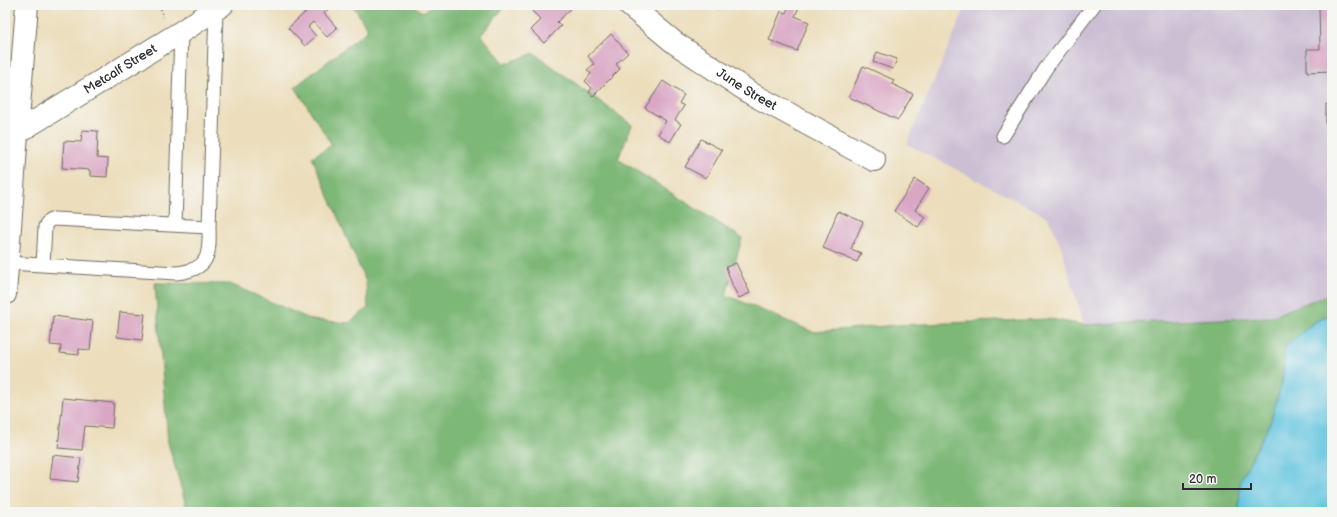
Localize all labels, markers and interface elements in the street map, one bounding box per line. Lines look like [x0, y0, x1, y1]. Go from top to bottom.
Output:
street label: Metcalf Street [81, 41, 160, 98]
street label: June Street [713, 65, 780, 114]
scale bar [1183, 465, 1251, 491]
text: 20 m [1189, 472, 1216, 487]

